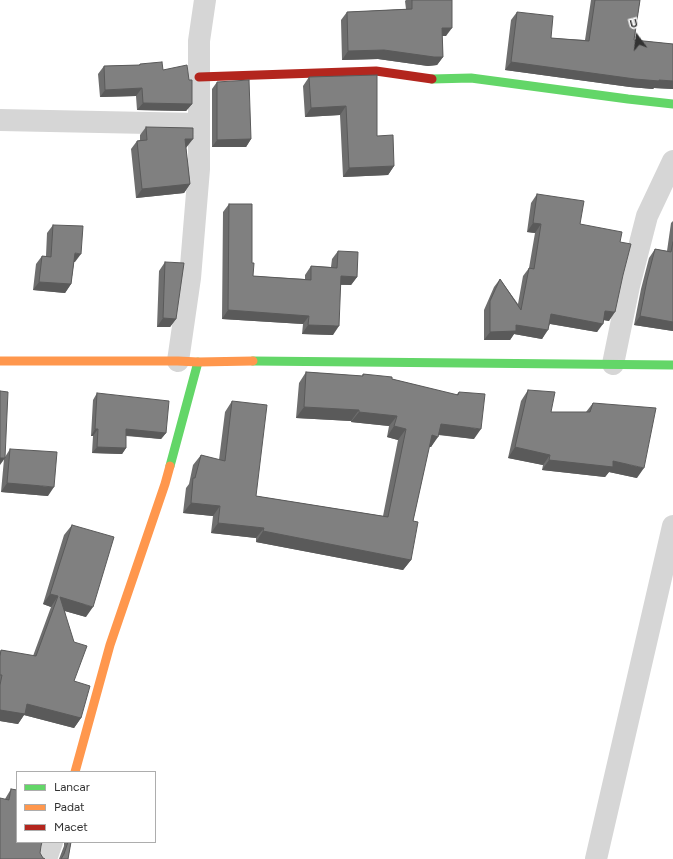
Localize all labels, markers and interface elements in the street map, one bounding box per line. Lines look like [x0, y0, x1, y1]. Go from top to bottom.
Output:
north arrow [617, 16, 657, 56]
text: U [628, 17, 639, 31]
legend [16, 771, 156, 843]
text: Lancar [54, 780, 90, 794]
text: Padat [54, 800, 85, 814]
text: Macet [54, 820, 88, 834]

